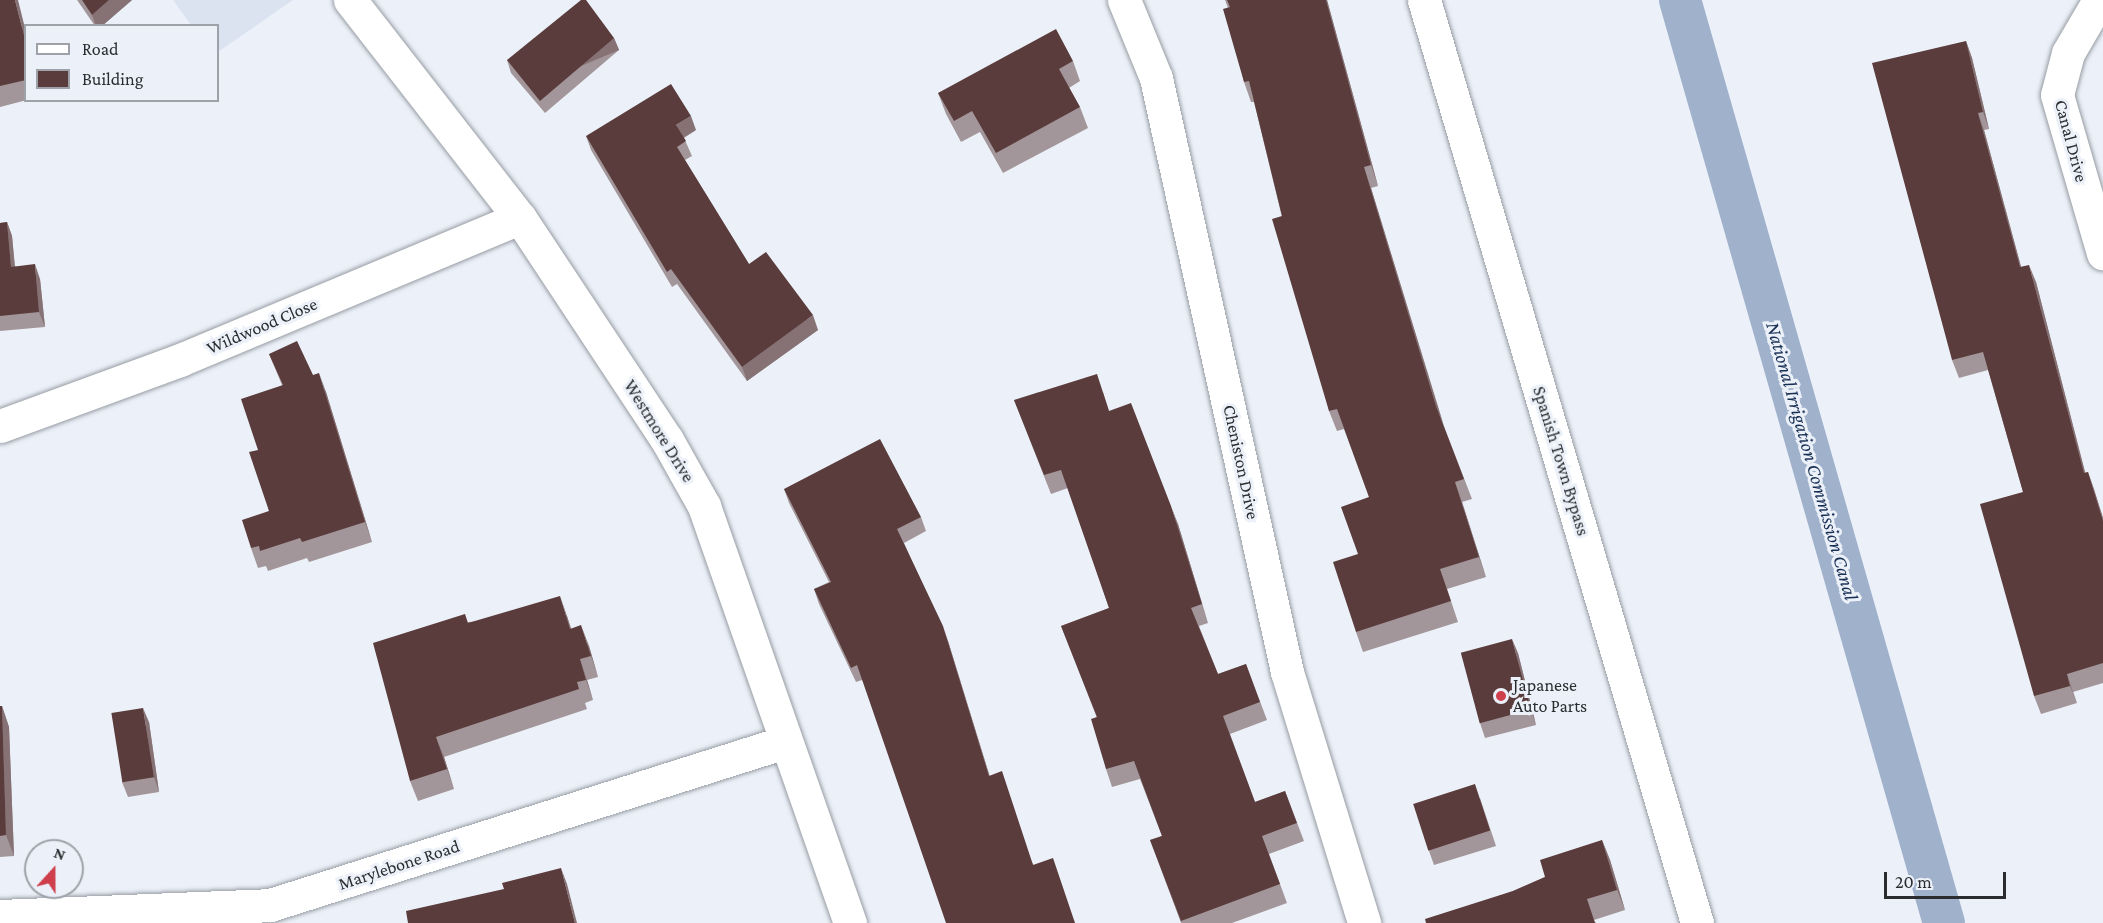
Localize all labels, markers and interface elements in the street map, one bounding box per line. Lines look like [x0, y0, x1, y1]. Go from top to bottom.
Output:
legend [24, 24, 219, 102]
text: Road [82, 39, 119, 59]
text: Building [82, 69, 143, 89]
street label: Canal Drive [2050, 98, 2092, 184]
street label: Wildwood Close [203, 293, 321, 359]
water label: National Irrigation Commission Canal [1761, 319, 1863, 603]
street label: Westmore Drive [619, 376, 699, 486]
street label: Spanish Town Bypass [1528, 384, 1594, 538]
street label: Cheniston Drive [1218, 403, 1264, 521]
place label: Japanese Auto Parts [1513, 675, 1587, 718]
marker: Japanese Auto Parts [1494, 689, 1508, 703]
street label: Marylebone Road [336, 835, 462, 895]
north arrow [24, 839, 84, 899]
text: N [52, 844, 68, 863]
scale bar [1887, 860, 2008, 898]
text: 20 m [1895, 872, 1932, 892]

